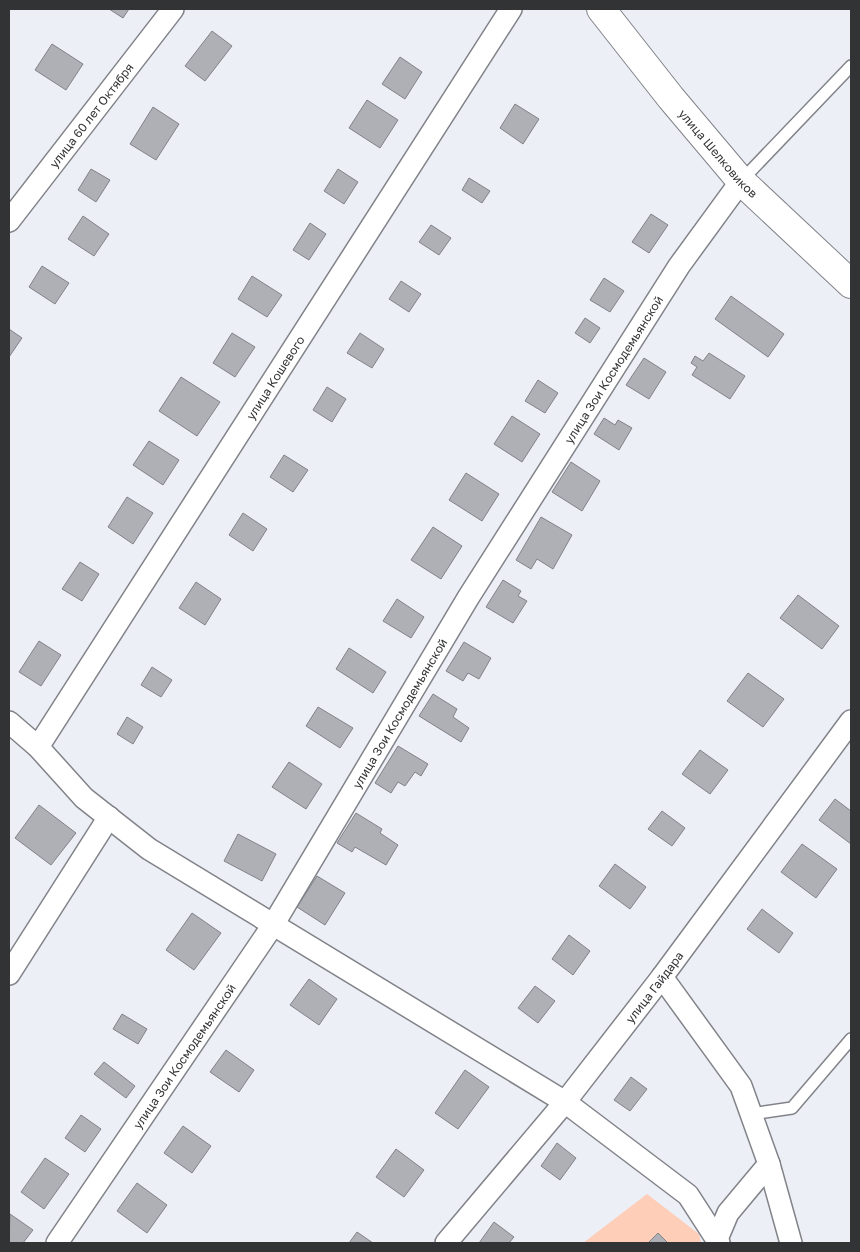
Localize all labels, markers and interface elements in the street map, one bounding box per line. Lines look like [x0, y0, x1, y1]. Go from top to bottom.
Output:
street label: улица 60 лет Октября [46, 60, 136, 170]
street label: улица Шелковиков [676, 106, 761, 201]
street label: улица Зои Космодемьянской [561, 293, 666, 446]
street label: улица Кошевого [242, 333, 307, 422]
street label: улица Зои Космодемьянской [349, 635, 450, 791]
street label: улица Гайдара [622, 948, 686, 1026]
street label: улица Зои Космодемьянской [129, 981, 239, 1131]

